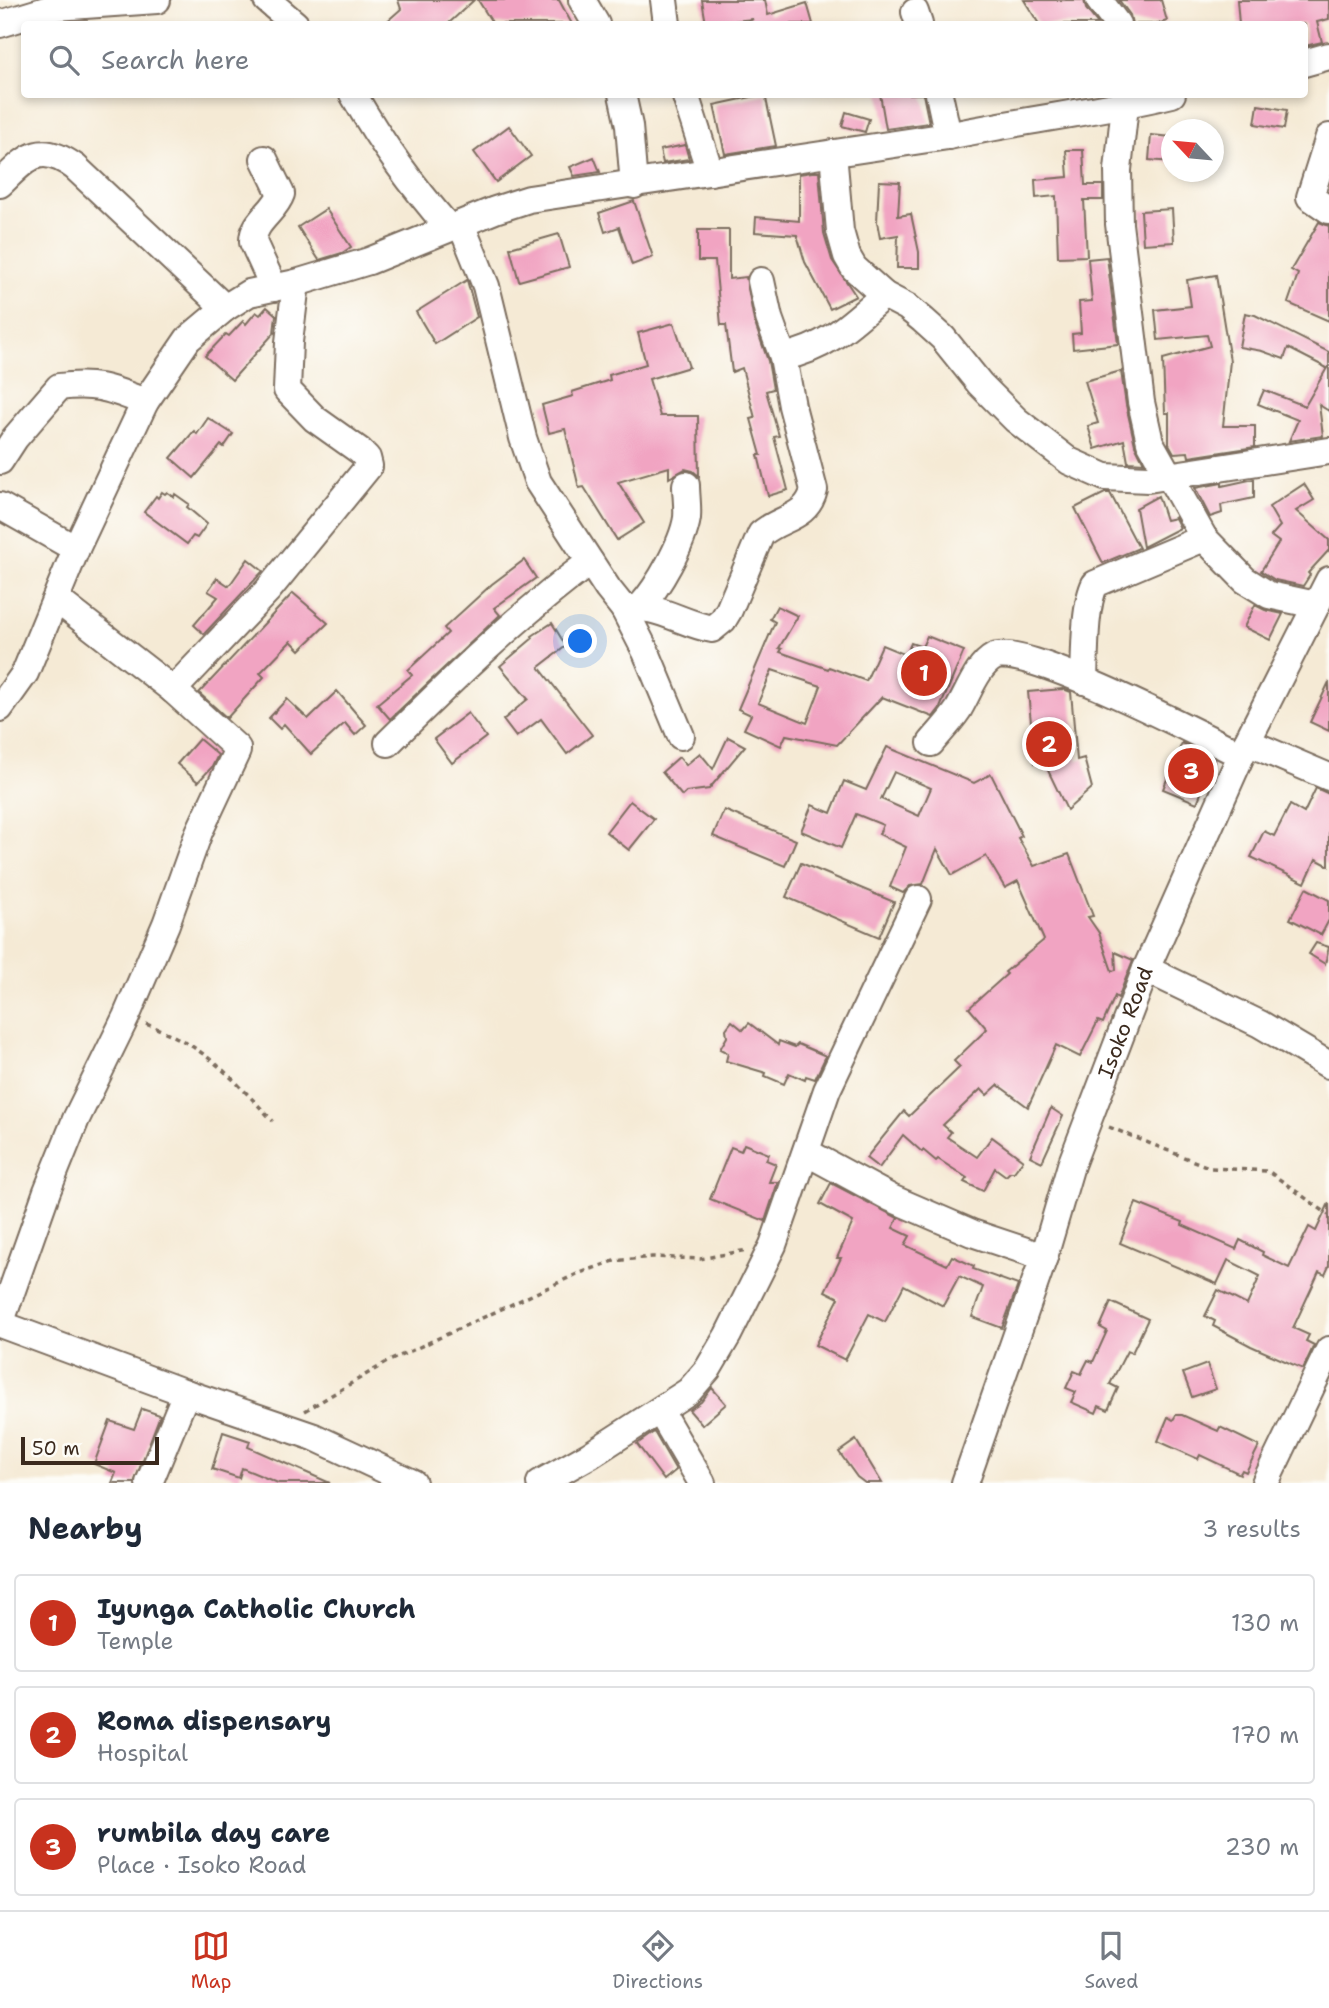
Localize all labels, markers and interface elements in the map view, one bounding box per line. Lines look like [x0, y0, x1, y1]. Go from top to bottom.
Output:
search box [21, 21, 1308, 98]
icon: search [45, 41, 83, 79]
text: Search here [101, 42, 250, 77]
north arrow [1161, 119, 1224, 182]
your location [563, 624, 597, 658]
pin: 1 [901, 647, 947, 699]
pin: 2 [1026, 718, 1072, 770]
pin: 3 [1168, 745, 1214, 797]
street label: Isoko Road [1092, 963, 1160, 1082]
scale bar [21, 1434, 159, 1466]
text: 50 m [32, 1436, 80, 1461]
text: Nearby [28, 1508, 143, 1549]
text: 3 results [1202, 1514, 1301, 1544]
text: Iyunga Catholic Church [97, 1591, 416, 1626]
text: 1 [48, 1608, 58, 1638]
text: 130 m [1231, 1608, 1299, 1638]
text: Temple [97, 1626, 174, 1656]
text: Roma dispensary [97, 1703, 331, 1738]
text: 2 [45, 1720, 61, 1750]
text: 170 m [1231, 1720, 1299, 1750]
text: Hospital [97, 1738, 188, 1768]
text: rumbila day care [97, 1815, 330, 1850]
text: 3 [45, 1832, 61, 1862]
text: 230 m [1225, 1832, 1299, 1862]
text: Place · Isoko Road [97, 1850, 306, 1880]
tab: Map [191, 1927, 231, 1994]
tab: Directions [613, 1927, 703, 1994]
tab: Saved [1084, 1927, 1138, 1994]

